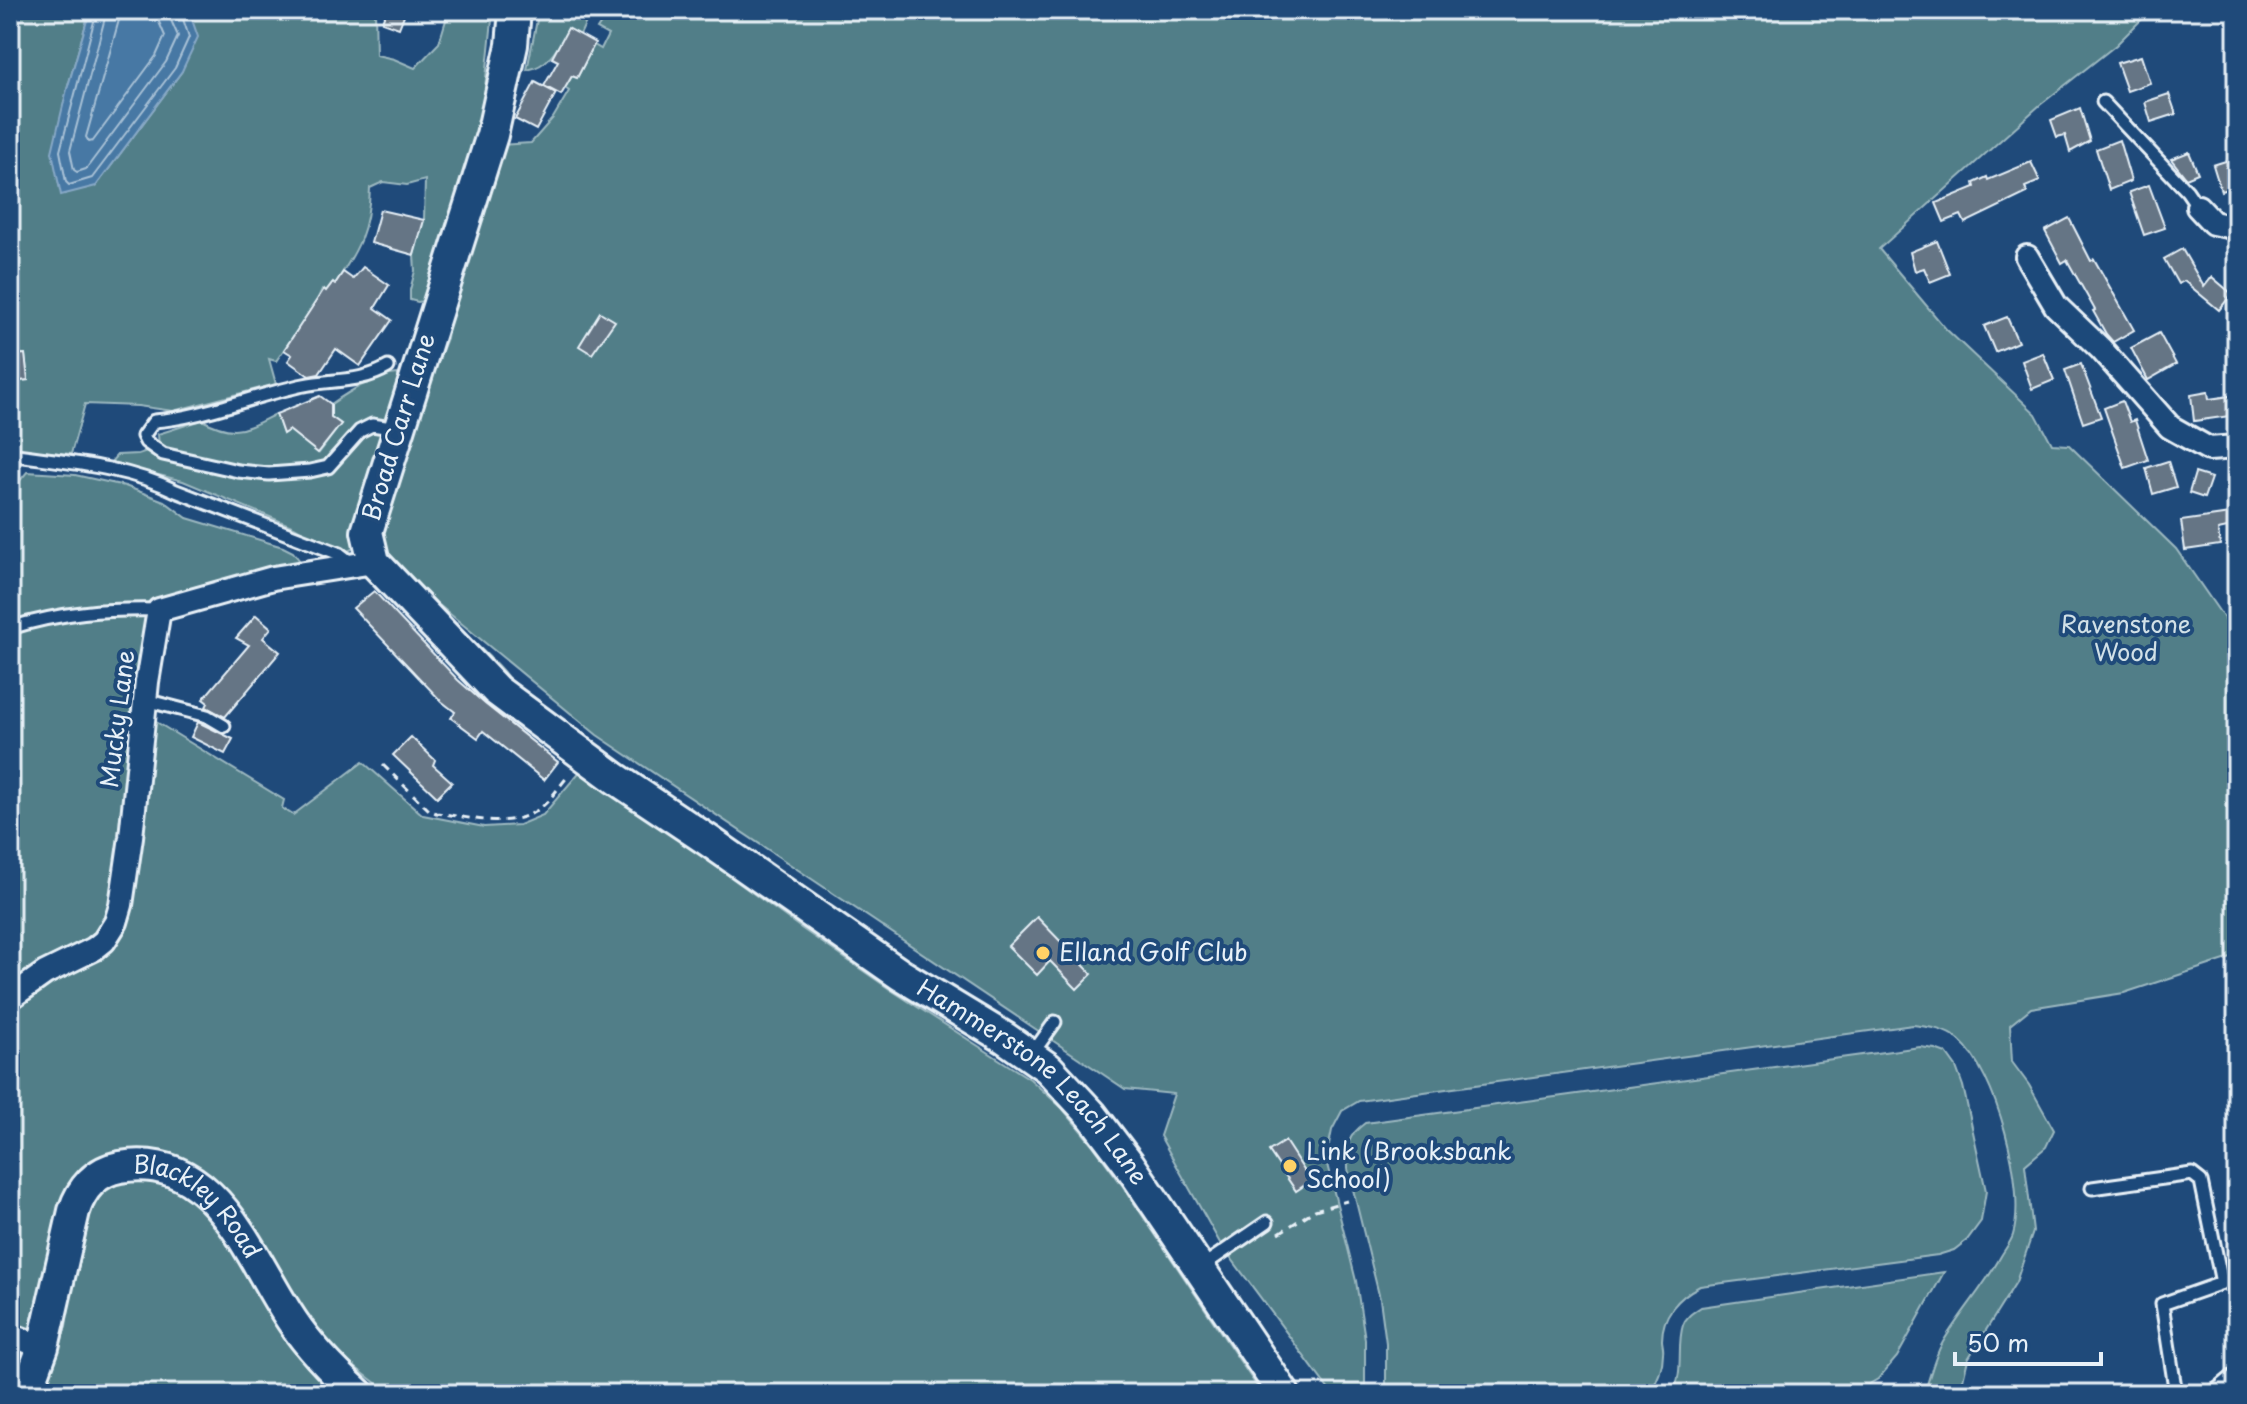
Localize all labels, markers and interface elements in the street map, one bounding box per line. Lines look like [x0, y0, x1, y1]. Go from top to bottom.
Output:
street label: Broad Carr Lane [351, 328, 443, 525]
park label: Ravenstone Wood [2061, 605, 2191, 669]
street label: Mucky Lane [90, 648, 142, 790]
place label: Elland Golf Club [1059, 933, 1248, 969]
marker: Elland Golf Club [1034, 944, 1052, 962]
street label: Hammerstone Leach Lane [911, 969, 1158, 1191]
place label: Link (Brooksbank School) [1306, 1132, 1512, 1196]
street label: Blackley Road [133, 1145, 271, 1265]
marker: Link (Brooksbank School) [1281, 1157, 1299, 1175]
scale bar [1955, 1316, 2101, 1366]
text: 50 m [1967, 1324, 2029, 1360]

